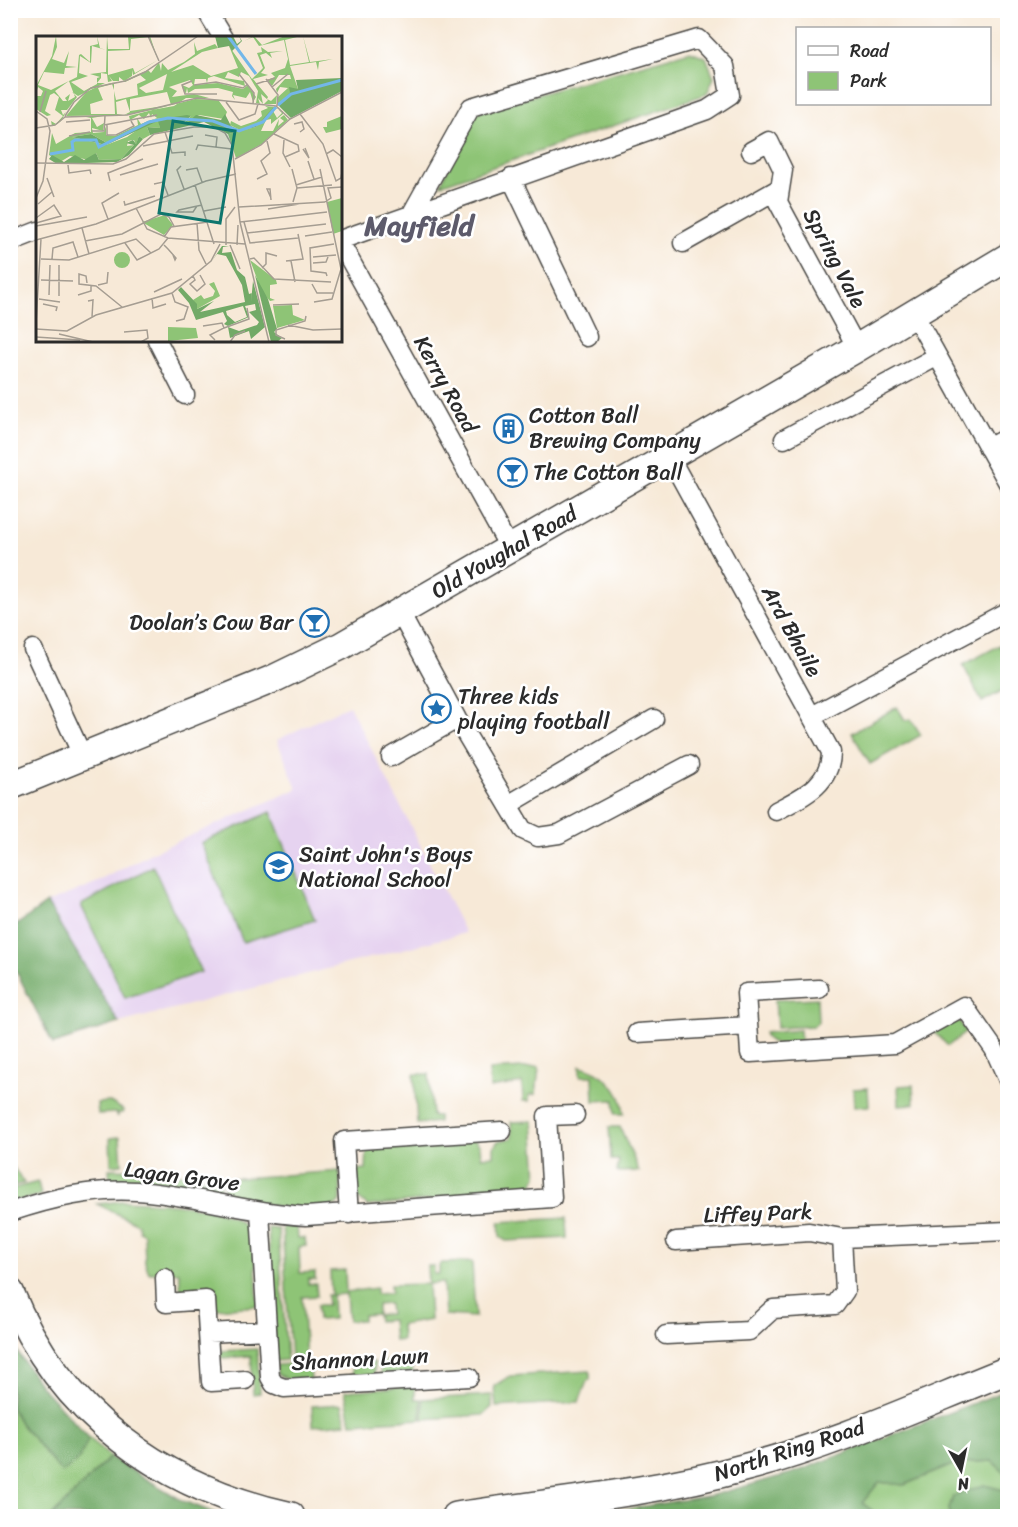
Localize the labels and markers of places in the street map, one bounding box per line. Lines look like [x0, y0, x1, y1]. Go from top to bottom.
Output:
place label: Cotton Ball Brewing Company [529, 396, 701, 460]
building icon: Cotton Ball Brewing Company [492, 412, 524, 444]
place label: The Cotton Ball [533, 453, 684, 492]
bar icon: The Cotton Ball [496, 456, 528, 488]
place label: Doolan’s Cow Bar [129, 603, 295, 642]
bar icon: Doolan’s Cow Bar [298, 606, 330, 638]
place label: Three kids playing football [457, 677, 610, 741]
place icon: Three kids playing football [421, 693, 453, 725]
place label: Saint John's Boys National School [299, 835, 473, 899]
school or university icon: Saint John's Boys National School [262, 851, 294, 883]

